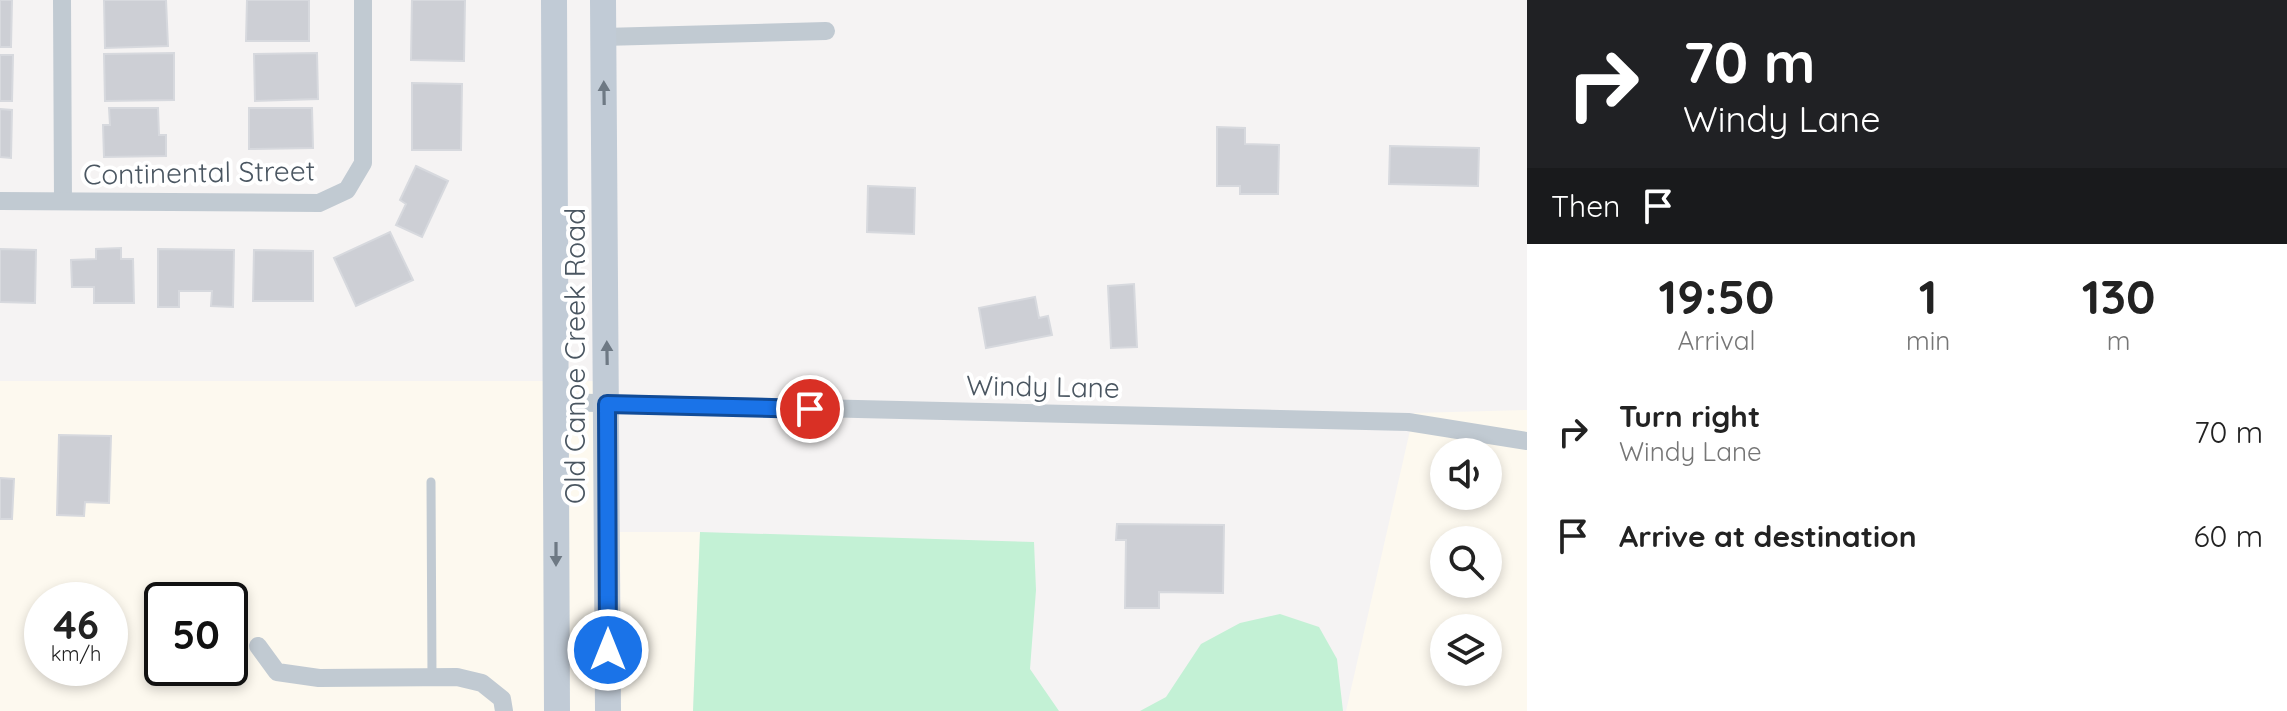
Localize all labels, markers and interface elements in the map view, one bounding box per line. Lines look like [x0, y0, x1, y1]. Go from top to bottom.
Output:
text: 70 m [1683, 27, 1815, 97]
icon: right [1551, 32, 1655, 136]
one-way arrow [598, 80, 610, 105]
text: Windy Lane [1683, 96, 1881, 141]
street label: Continental Street [83, 152, 315, 192]
icon: arrive [1636, 184, 1680, 228]
text: Then [1551, 187, 1620, 225]
street label: Old Canoe Creek Road [557, 208, 592, 504]
text: 19:50 [1658, 266, 1775, 326]
text: 1 [1919, 266, 1937, 326]
text: 130 [2082, 266, 2156, 326]
text: Arrival [1678, 324, 1755, 357]
text: min [1906, 324, 1950, 357]
text: m [2107, 324, 2130, 357]
one-way arrow [600, 340, 613, 365]
street label: Windy Lane [966, 367, 1120, 405]
pin [776, 375, 844, 443]
icon: arrive [788, 387, 832, 431]
text: Turn right [1619, 397, 1760, 435]
icon: right [1551, 410, 1595, 454]
text: 70 m [2194, 413, 2263, 451]
text: Windy Lane [1619, 435, 1762, 468]
map controls [1430, 438, 1502, 686]
button: sound [1430, 438, 1502, 510]
icon: arrive [1551, 514, 1595, 558]
text: Arrive at destination [1619, 517, 1917, 555]
text: 60 m [2193, 517, 2263, 555]
button: search [1430, 526, 1502, 598]
one-way arrow [550, 542, 562, 567]
speed limit sign: 50 [144, 582, 248, 686]
text: 46 [53, 599, 99, 649]
position arrow [566, 608, 650, 692]
button: layers [1430, 614, 1502, 686]
text: km/h [51, 641, 101, 666]

